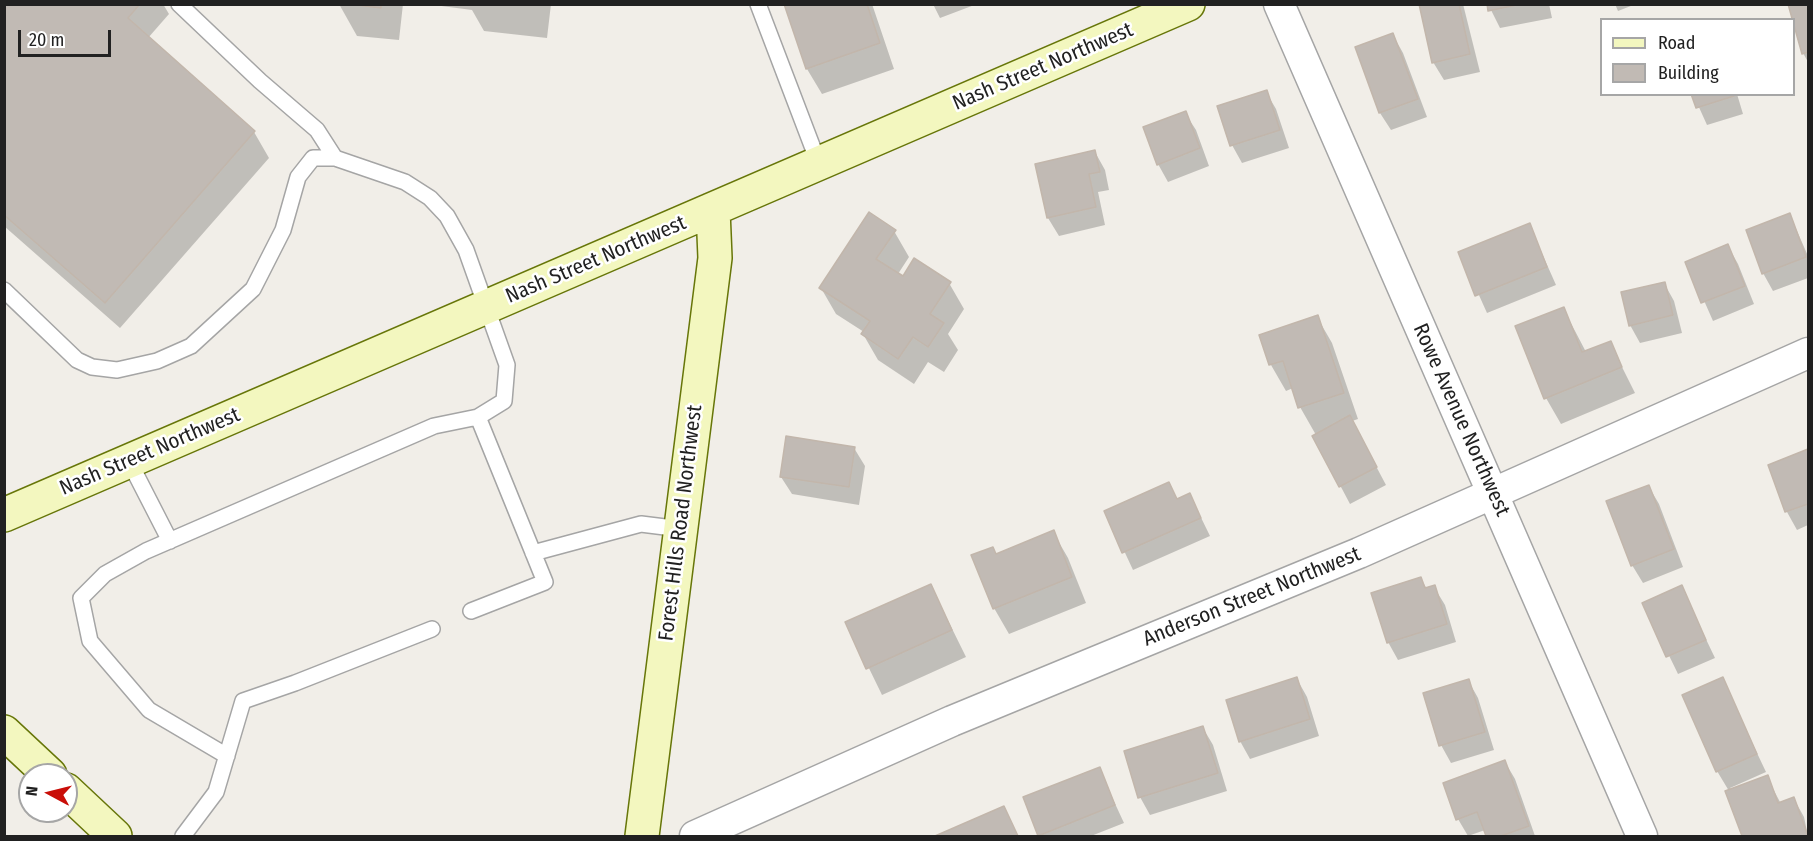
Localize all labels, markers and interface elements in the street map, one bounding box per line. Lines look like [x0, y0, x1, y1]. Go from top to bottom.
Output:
scale bar [21, 18, 114, 56]
street label: Nash Street Northwest [949, 18, 1137, 116]
legend [1600, 18, 1795, 96]
text: 20 m [29, 29, 64, 51]
text: Road [1658, 32, 1695, 54]
text: Building [1658, 62, 1719, 84]
street label: Nash Street Northwest [502, 211, 690, 309]
street label: Rowe Avenue Northwest [1407, 320, 1515, 520]
street label: Nash Street Northwest [56, 403, 244, 501]
street label: Forest Hills Road Northwest [654, 403, 708, 643]
street label: Anderson Street Northwest [1140, 542, 1364, 652]
north arrow [18, 763, 78, 823]
text: N [22, 785, 42, 797]

